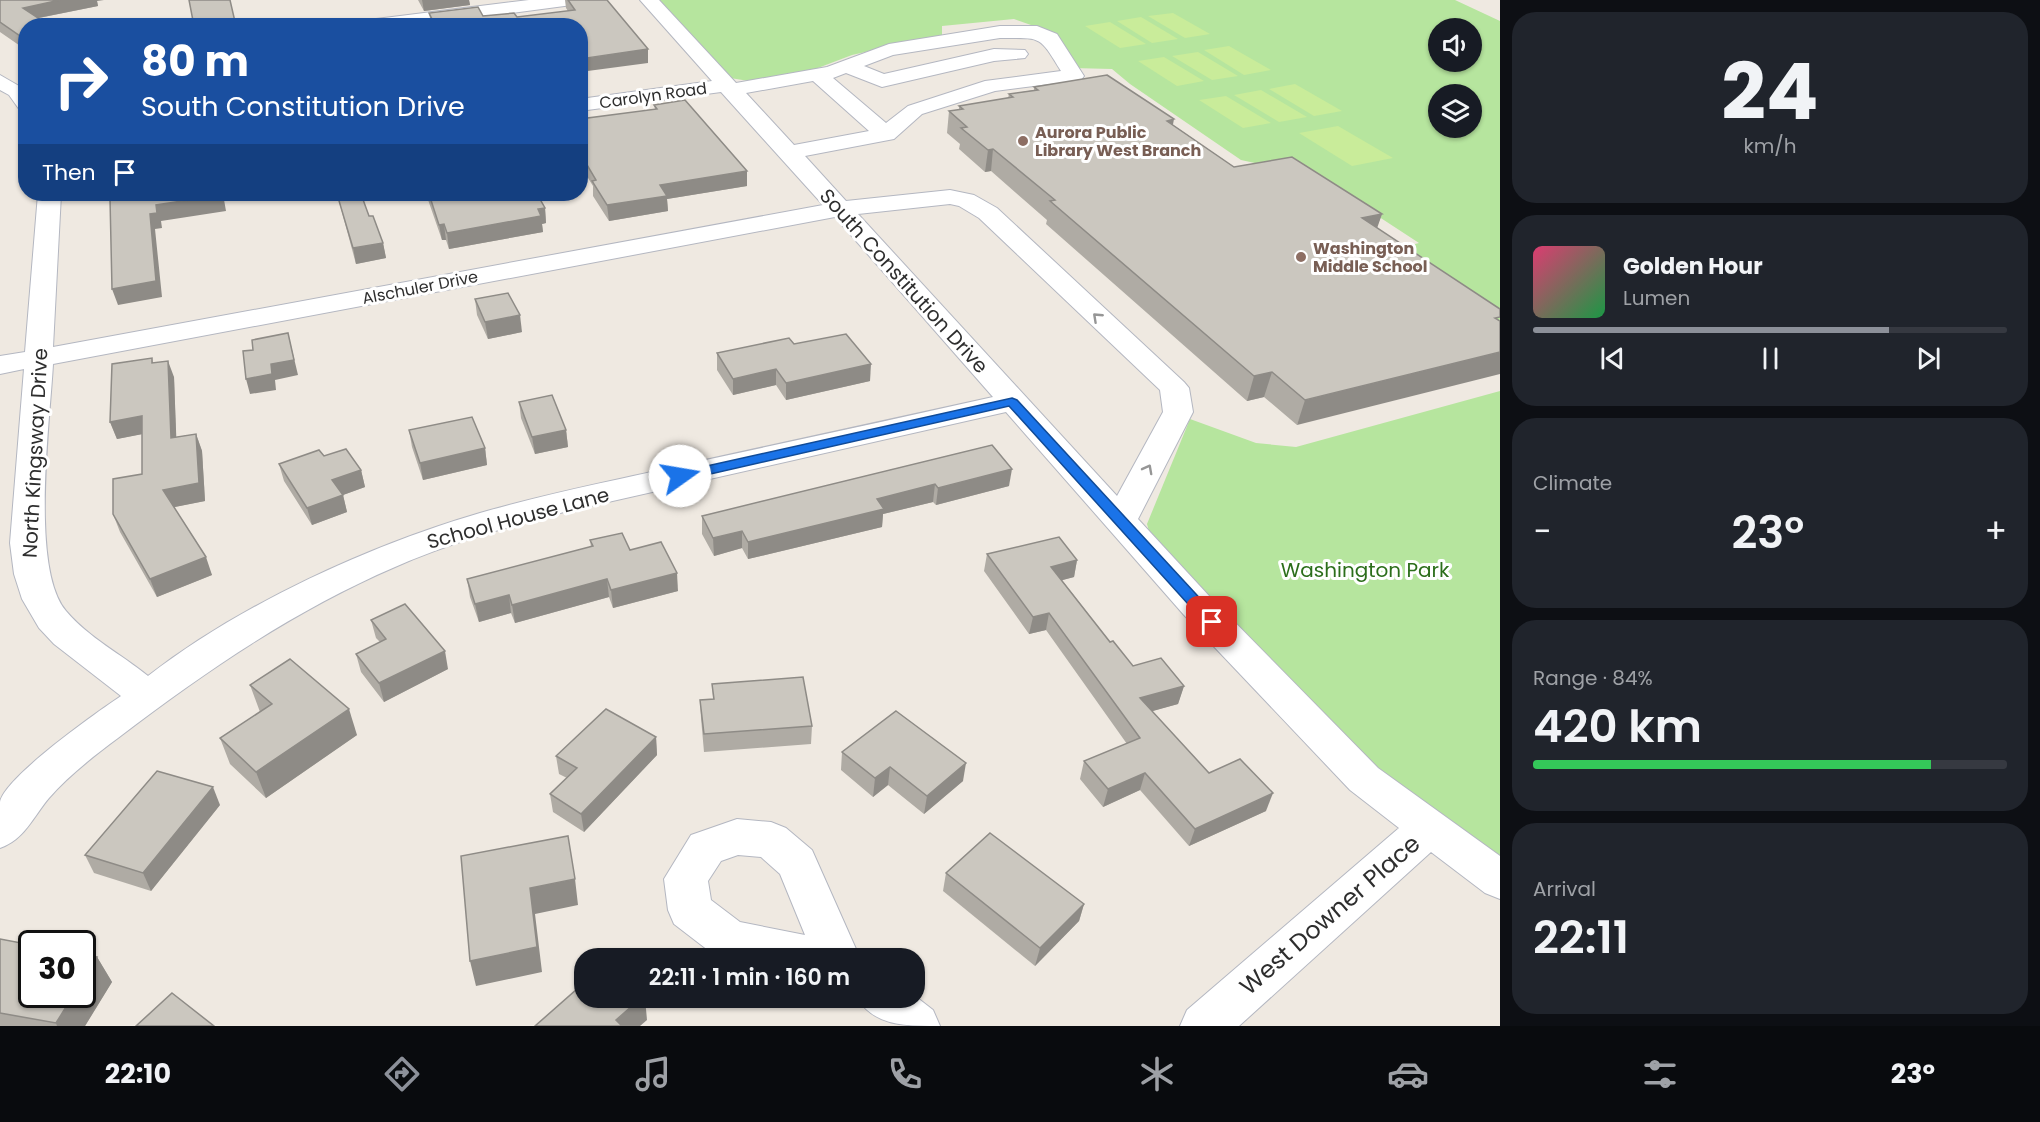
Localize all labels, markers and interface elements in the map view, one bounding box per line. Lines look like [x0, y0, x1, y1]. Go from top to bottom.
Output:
map controls [1428, 18, 1482, 138]
button: sound [1428, 18, 1482, 72]
text: 80 m [141, 32, 249, 91]
text: 24 [1721, 37, 1819, 146]
icon: right [42, 42, 120, 120]
street label: Carolyn Road [598, 77, 708, 114]
button: layers [1428, 84, 1482, 138]
text: South Constitution Drive [141, 88, 465, 125]
place label: Aurora Public Library West Branch [1035, 121, 1201, 162]
text: km/h [1743, 132, 1797, 160]
marker: Aurora Public Library West Branch [1016, 134, 1030, 148]
icon: arrive [108, 156, 141, 189]
text: Then [42, 157, 96, 188]
street label: South Constitution Drive [813, 183, 995, 379]
place label: Washington Middle School [1313, 237, 1428, 278]
marker: Washington Middle School [1294, 250, 1308, 264]
text: Golden Hour [1623, 251, 1763, 282]
street label: Alschuler Drive [360, 265, 480, 310]
text: Lumen [1623, 284, 1690, 312]
one-way arrow [1093, 313, 1104, 324]
icon: previous [1596, 342, 1629, 375]
icon: pause [1754, 342, 1787, 375]
icon: next [1912, 342, 1945, 375]
street label: North Kingsway Drive [16, 347, 54, 559]
position arrow [648, 444, 712, 508]
one-way arrow [1141, 465, 1152, 476]
text: Climate [1533, 469, 1612, 497]
street label: School House Lane [424, 480, 612, 556]
text: 23° [1731, 501, 1804, 564]
text: − [1533, 508, 1551, 555]
text: + [1984, 508, 2007, 555]
park label: Washington Park [1281, 556, 1450, 584]
pin [1186, 596, 1237, 647]
icon: arrive [1195, 605, 1228, 638]
text: Range · 84% [1533, 664, 1653, 692]
text: 420 km [1533, 695, 1702, 758]
street label: West Downer Place [1232, 827, 1427, 1002]
text: Arrival [1533, 875, 1596, 903]
text: 22:11 [1533, 906, 1629, 969]
speed limit sign: 30 [18, 930, 96, 1008]
text: 22:11 · 1 min · 160 m [649, 962, 850, 993]
icon: directions [381, 1053, 423, 1095]
icon: music [632, 1053, 674, 1095]
icon: phone [884, 1053, 926, 1095]
icon: climate [1136, 1053, 1178, 1095]
icon: car [1387, 1053, 1429, 1095]
icon: filters [1639, 1053, 1681, 1095]
text: 22:10 [105, 1055, 171, 1092]
text: 23° [1891, 1055, 1935, 1092]

